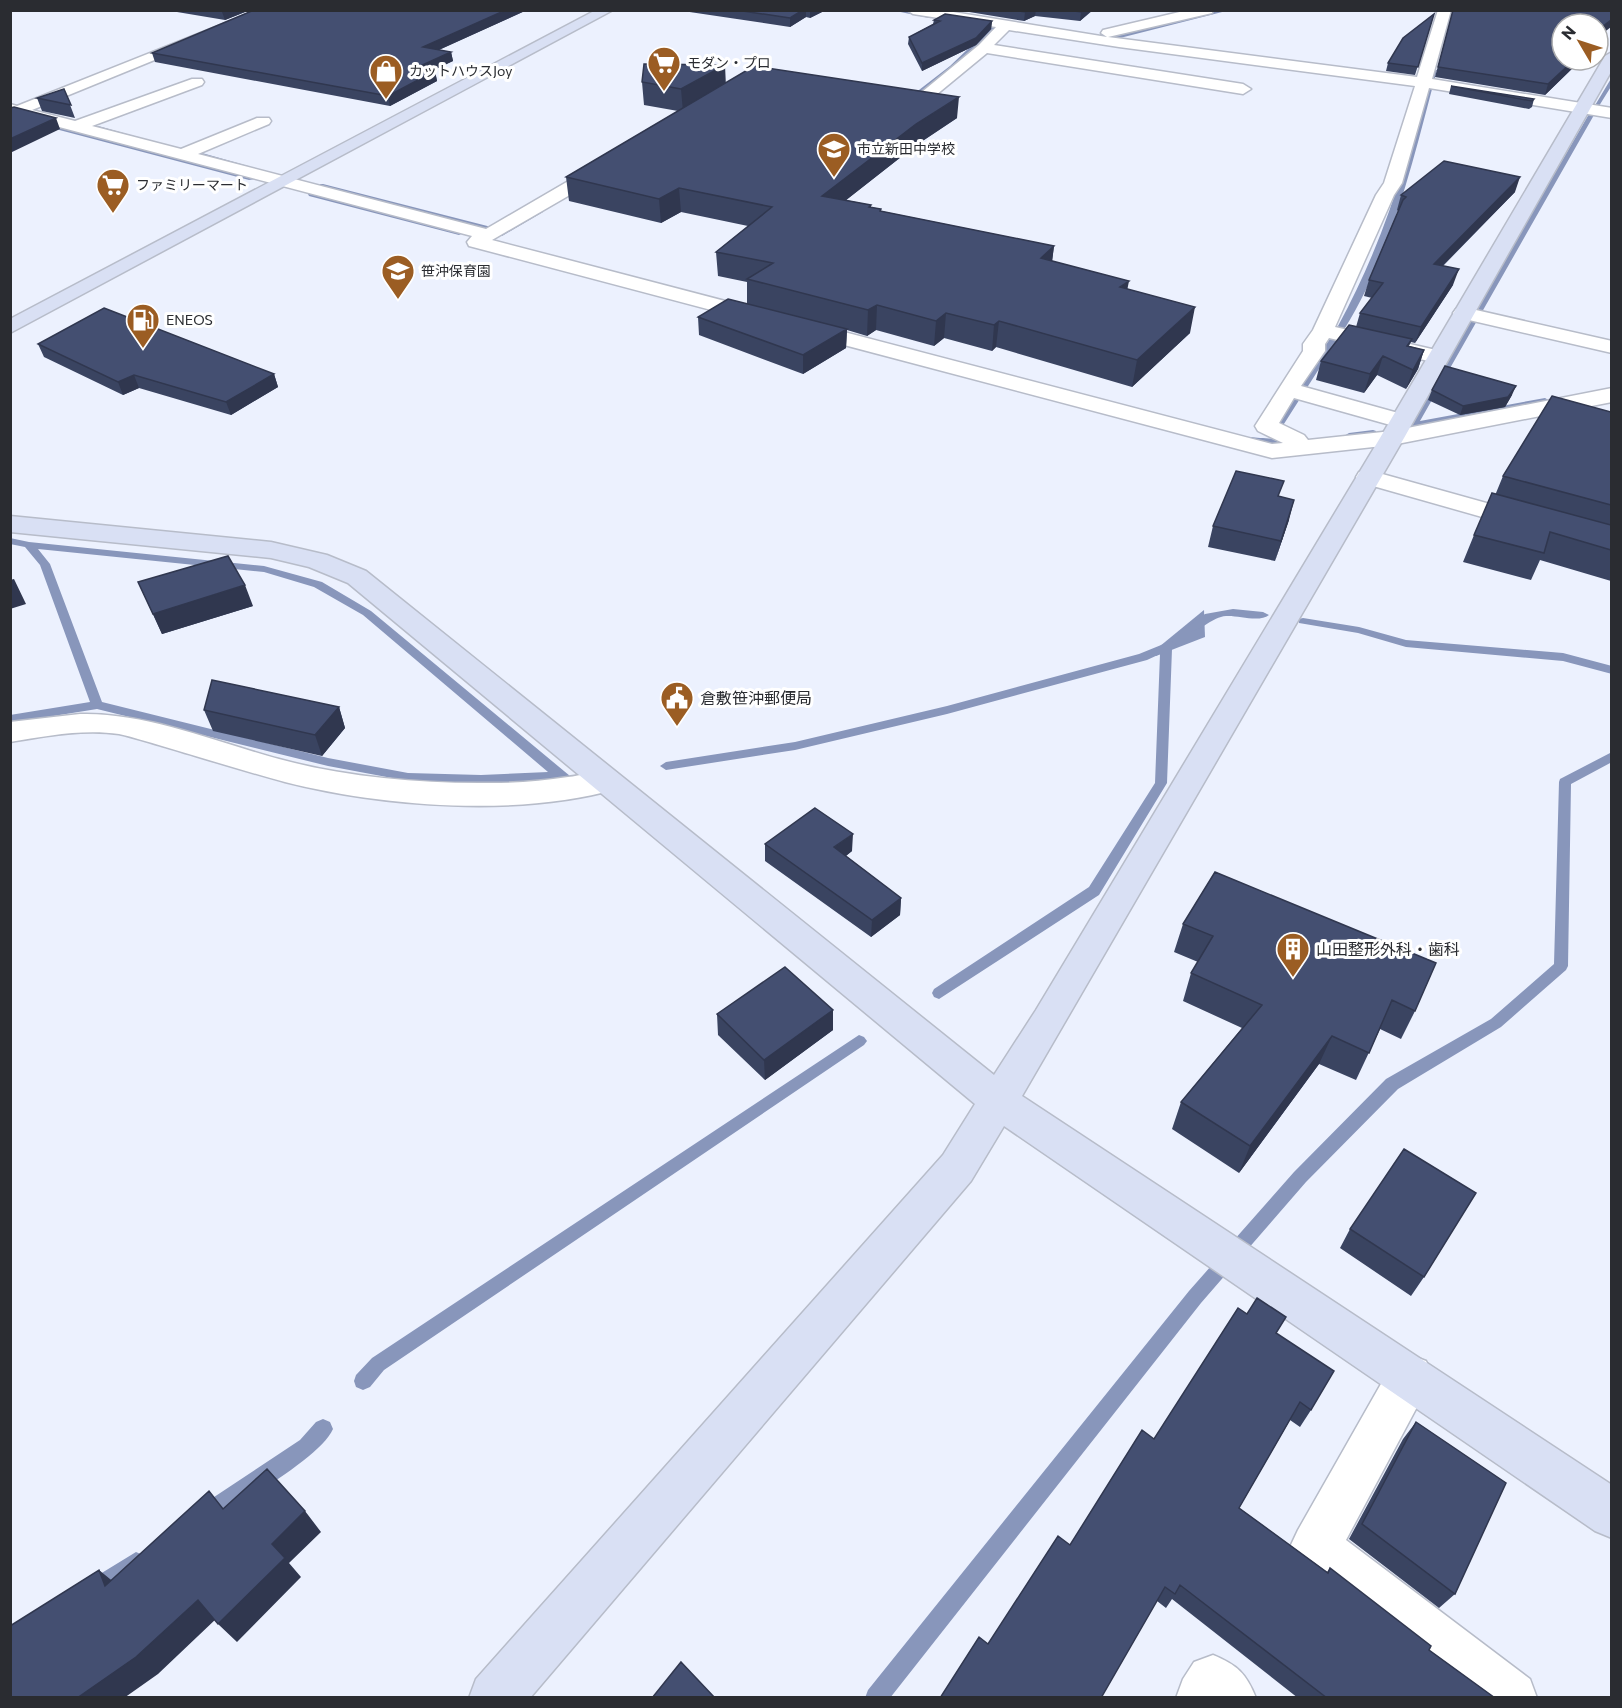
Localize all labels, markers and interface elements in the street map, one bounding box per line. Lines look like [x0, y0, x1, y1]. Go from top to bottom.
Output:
north arrow [1550, 12, 1610, 72]
text: N [1557, 22, 1579, 43]
supermarket icon: モダン・プロ [646, 45, 682, 92]
shop icon: カットハウスJoy [368, 53, 404, 100]
place label: モダン・プロ [687, 54, 771, 71]
place label: カットハウスJoy [409, 62, 512, 79]
school or university icon: 市立新田中学校 [816, 131, 852, 178]
place label: 市立新田中学校 [857, 140, 955, 157]
supermarket icon: ファミリーマート [95, 167, 131, 214]
place label: ファミリーマート [136, 176, 248, 193]
school or university icon: 笹沖保育園 [380, 253, 416, 300]
place label: 笹沖保育園 [421, 262, 491, 279]
fuel station icon: ENEOS [125, 302, 161, 349]
place label: ENEOS [166, 311, 213, 328]
public building icon: 倉敷笹沖郵便局 [659, 680, 695, 727]
place label: 倉敷笹沖郵便局 [700, 688, 812, 707]
building icon: 山田整形外科・歯科 [1275, 931, 1311, 978]
place label: 山田整形外科・歯科 [1316, 939, 1460, 958]

